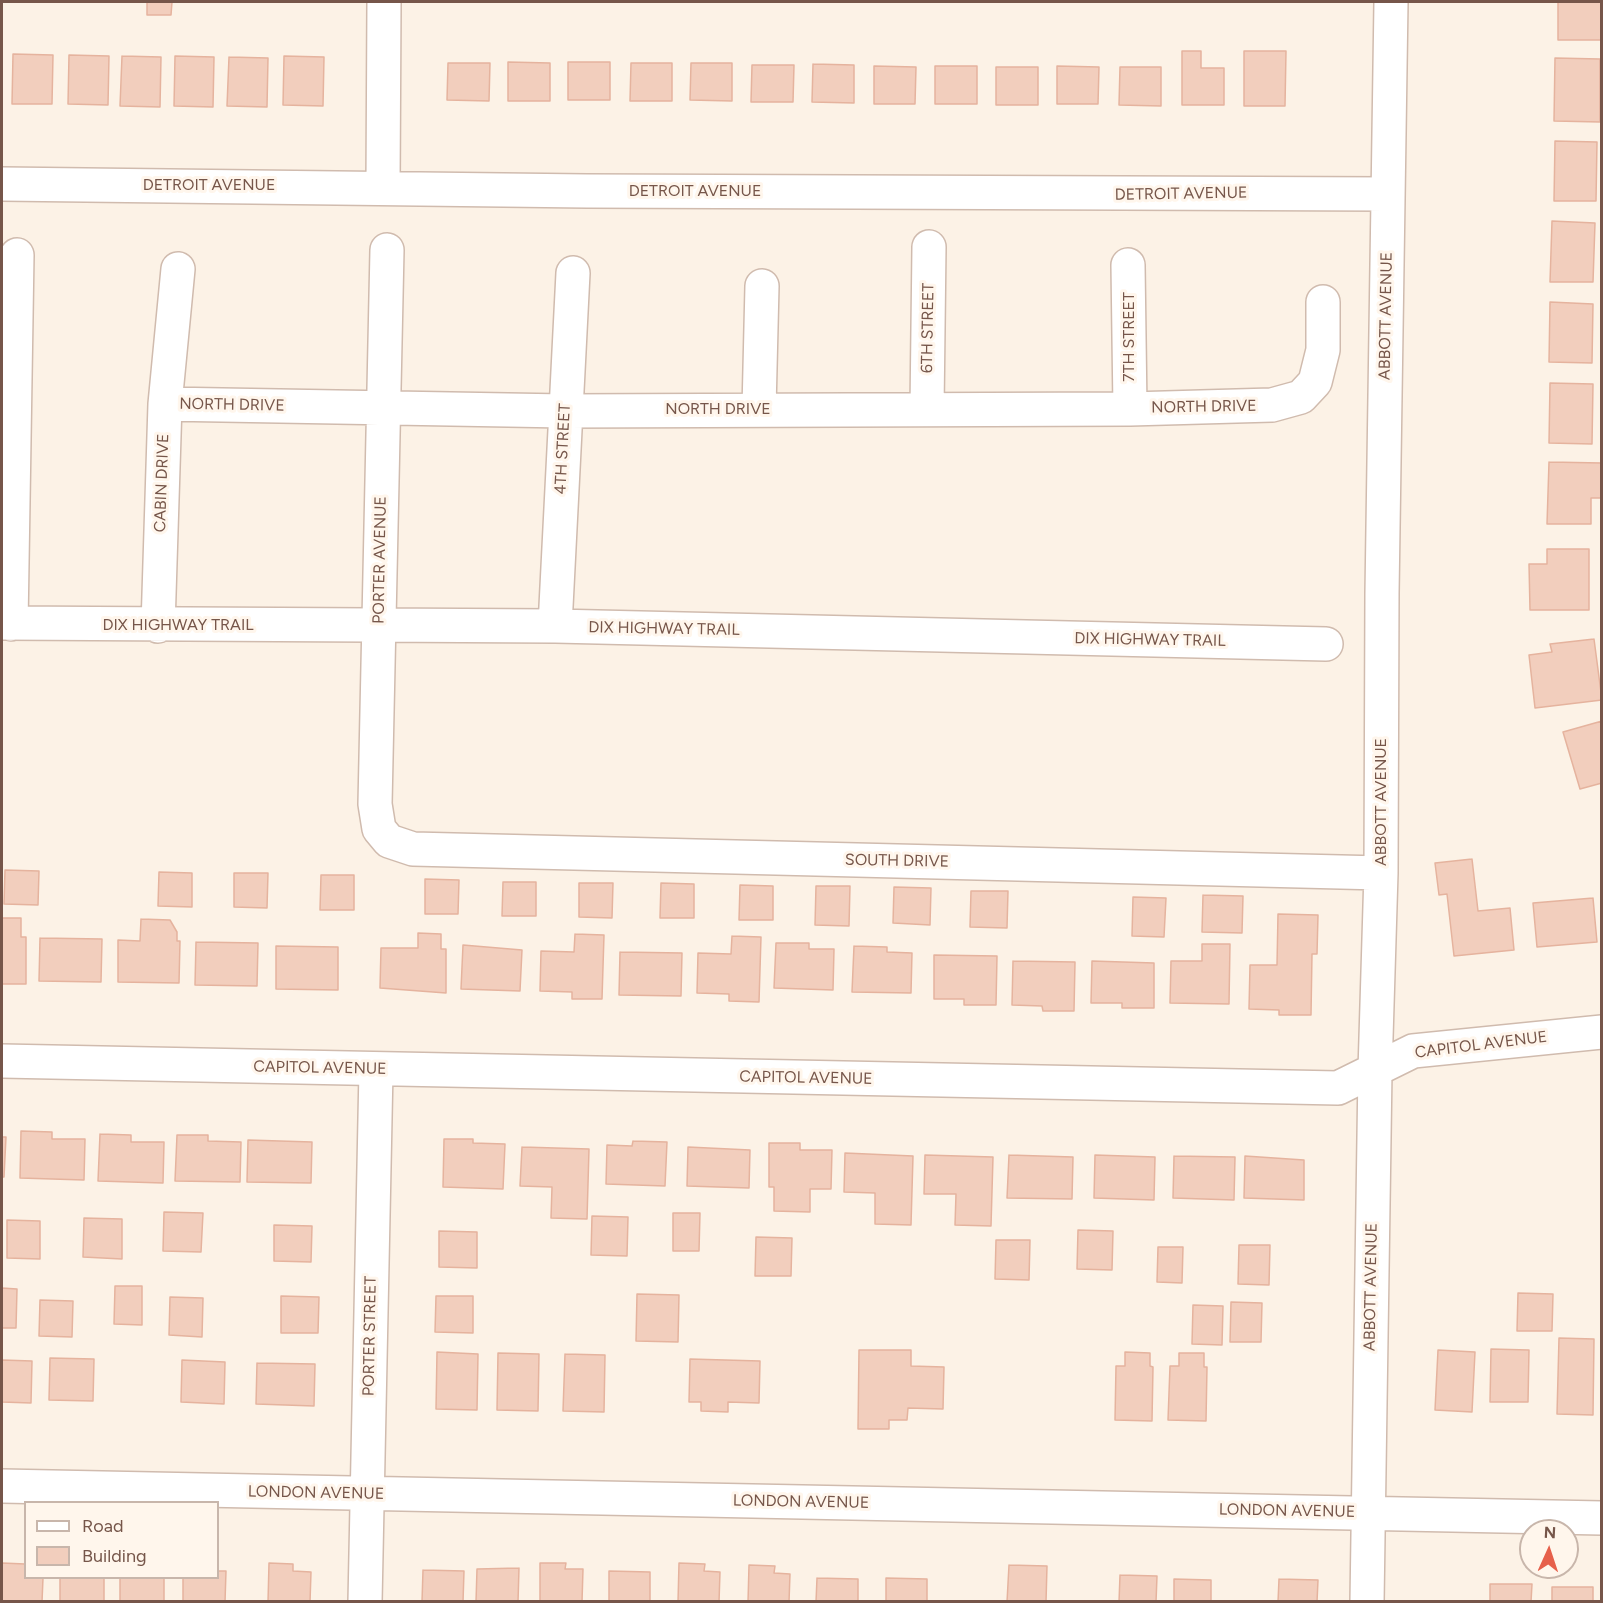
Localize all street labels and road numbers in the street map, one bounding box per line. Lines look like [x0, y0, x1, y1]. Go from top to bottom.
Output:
street label: DETROIT AVENUE [143, 175, 275, 195]
street label: DETROIT AVENUE [629, 181, 761, 201]
street label: DETROIT AVENUE [1114, 183, 1248, 205]
street label: ABBOTT AVENUE [1375, 252, 1397, 380]
street label: 6TH STREET [918, 283, 938, 373]
street label: 7TH STREET [1119, 292, 1139, 382]
street label: NORTH DRIVE [179, 394, 285, 416]
street label: NORTH DRIVE [1151, 396, 1257, 418]
street label: NORTH DRIVE [665, 399, 771, 419]
street label: 4TH STREET [551, 403, 575, 495]
street label: CABIN DRIVE [151, 433, 173, 533]
street label: PORTER AVENUE [369, 496, 391, 624]
street label: DIX HIGHWAY TRAIL [102, 615, 254, 635]
street label: DIX HIGHWAY TRAIL [588, 618, 740, 640]
street label: DIX HIGHWAY TRAIL [1074, 629, 1226, 651]
street label: ABBOTT AVENUE [1371, 738, 1391, 866]
street label: SOUTH DRIVE [845, 850, 949, 872]
street label: CAPITOL AVENUE [1414, 1027, 1548, 1063]
street label: CAPITOL AVENUE [253, 1057, 387, 1079]
street label: CAPITOL AVENUE [739, 1067, 873, 1089]
street label: ABBOTT AVENUE [1360, 1223, 1382, 1351]
street label: PORTER STREET [359, 1276, 381, 1396]
street label: LONDON AVENUE [248, 1482, 384, 1504]
street label: LONDON AVENUE [733, 1491, 869, 1513]
street label: LONDON AVENUE [1219, 1500, 1355, 1522]

